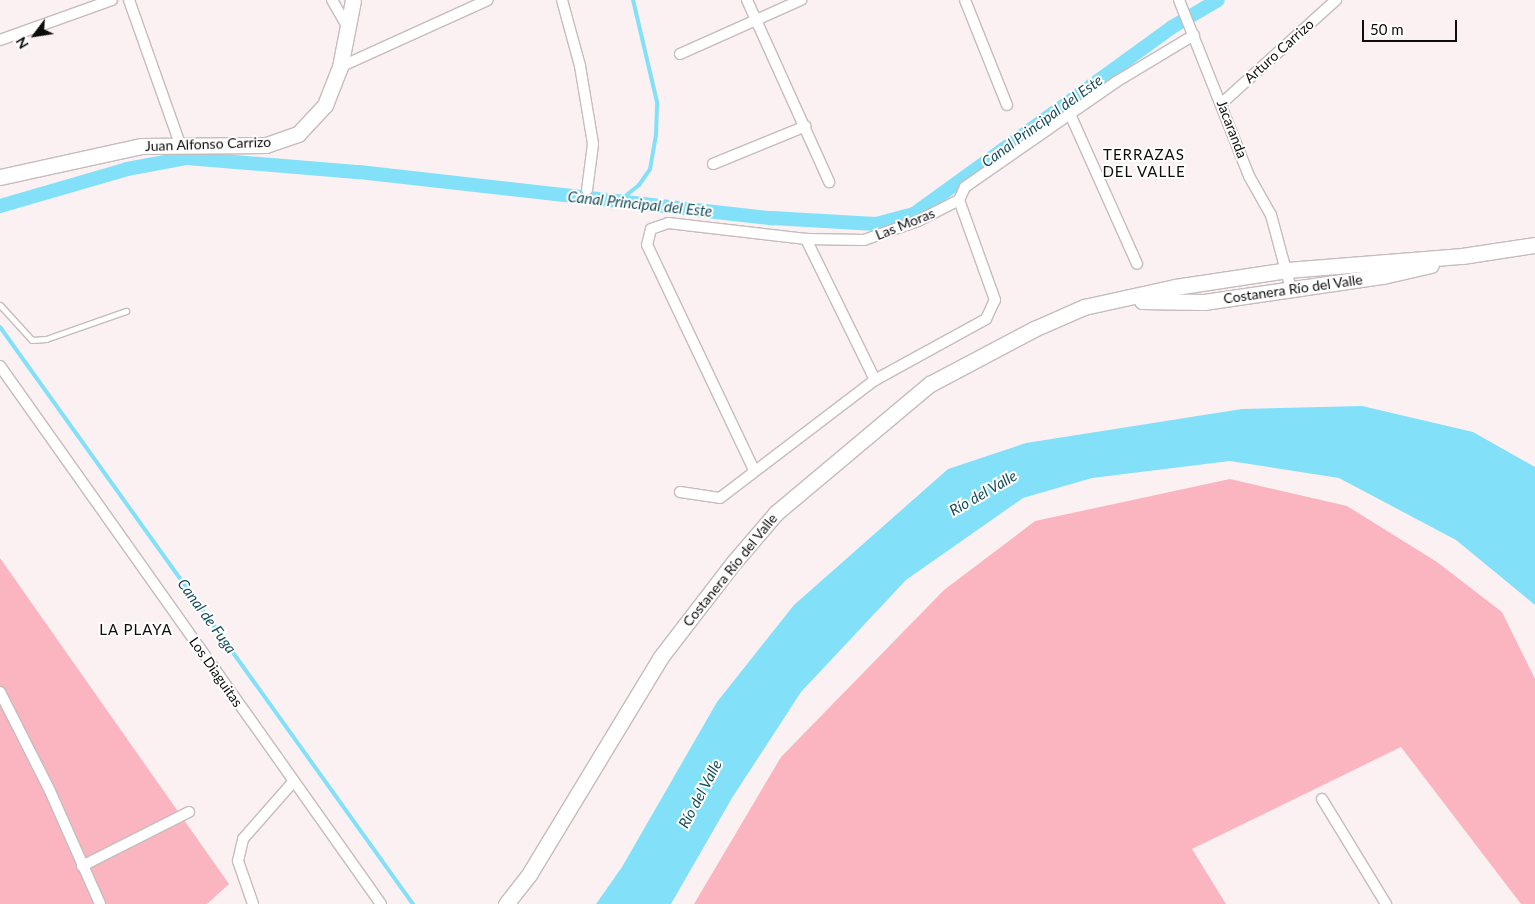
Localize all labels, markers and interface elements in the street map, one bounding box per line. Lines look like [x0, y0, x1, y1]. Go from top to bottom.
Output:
north arrow [10, 10, 60, 60]
scale bar [1365, 10, 1460, 42]
street label: Arturo Carrizo [1241, 15, 1317, 87]
text: 50 m [1370, 20, 1404, 38]
text: N [12, 34, 32, 52]
water label: Canal Principal del Este [978, 71, 1106, 171]
street label: Jacaranda [1213, 98, 1251, 160]
street label: Juan Alfonso Carrizo [144, 133, 272, 155]
district label: TERRAZAS DEL VALLE [1101, 145, 1187, 180]
water label: Canal Principal del Este [567, 187, 713, 221]
street label: Las Moras [873, 205, 937, 243]
street label: Costanera Río del Valle [1222, 271, 1364, 307]
water label: Río del Valle [946, 466, 1020, 520]
street label: Costanera Río del Valle [679, 510, 781, 630]
water label: Canal de Fuga [174, 575, 240, 657]
district label: LA PLAYA [98, 621, 174, 639]
street label: Los Diaguitas [186, 634, 246, 710]
water label: Río del Valle [674, 756, 726, 832]

